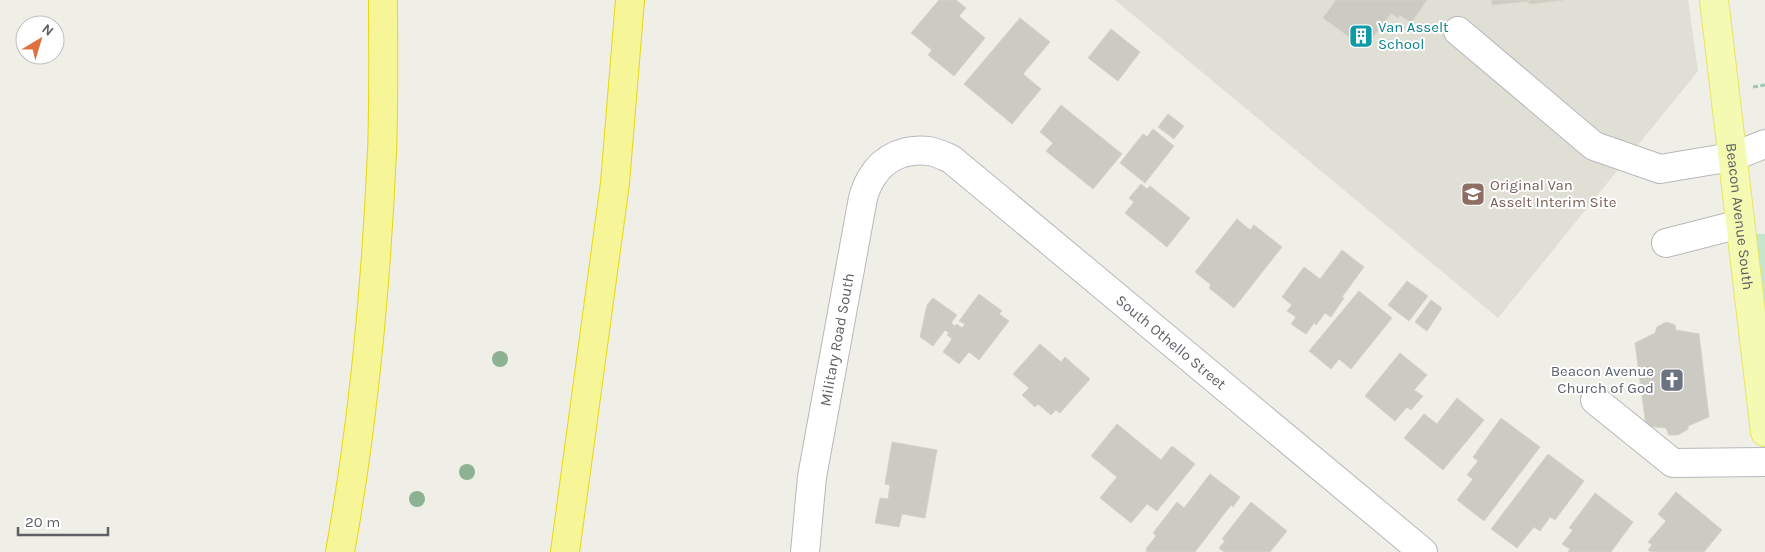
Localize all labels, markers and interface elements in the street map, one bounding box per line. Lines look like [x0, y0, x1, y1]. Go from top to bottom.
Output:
north arrow [15, 15, 65, 65]
place label: Van Asselt School [1378, 18, 1449, 53]
text: N [39, 20, 57, 40]
building icon: Van Asselt School [1348, 23, 1374, 49]
street label: Beacon Avenue South [1722, 142, 1757, 291]
place label: Original Van Asselt Interim Site [1490, 176, 1616, 211]
school or university icon: Original Van Asselt Interim Site [1460, 181, 1486, 207]
street label: Military Road South [816, 272, 858, 408]
street label: South Othello Street [1112, 291, 1230, 394]
place label: Beacon Avenue Church of God [1551, 362, 1654, 397]
church icon: Beacon Avenue Church of God [1659, 367, 1685, 393]
scale bar [18, 504, 108, 536]
text: 20 m [25, 513, 60, 531]

